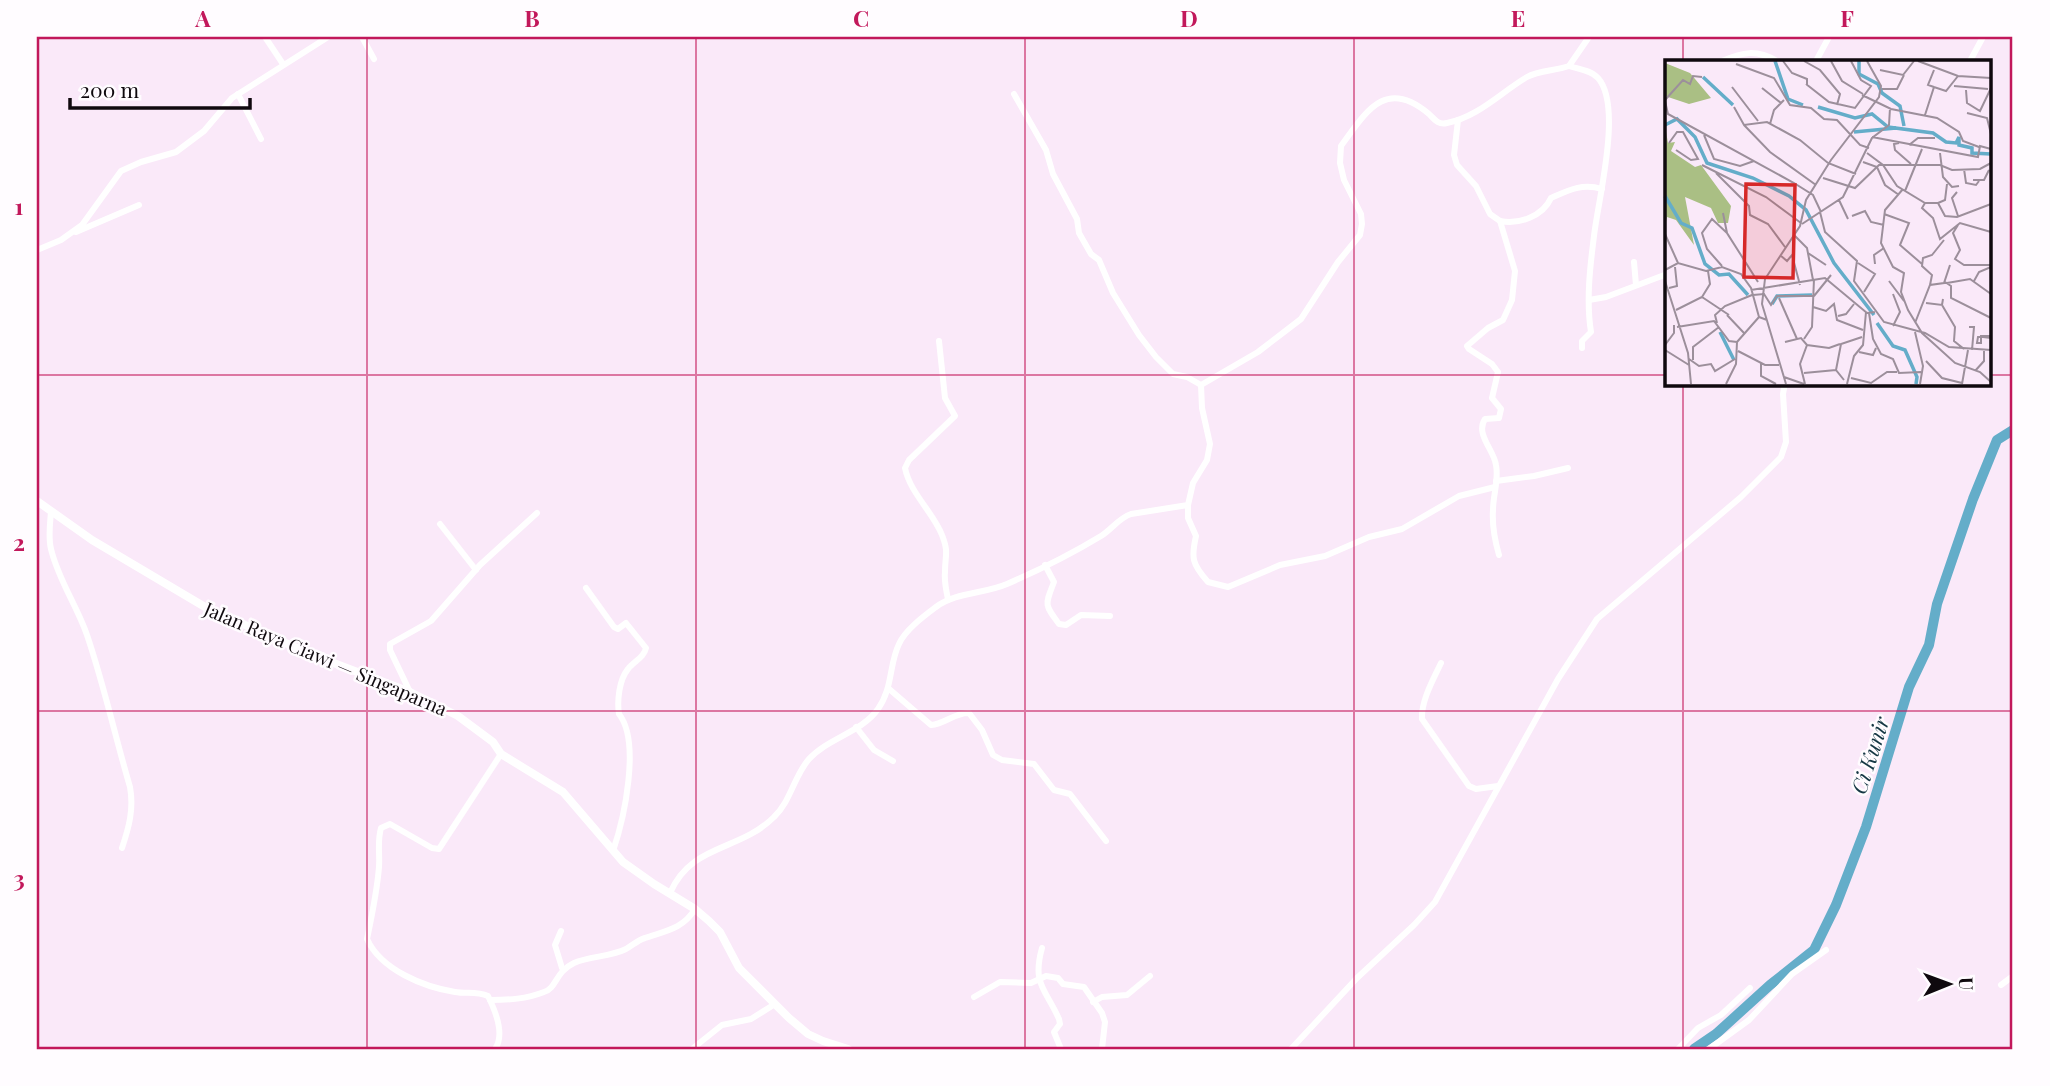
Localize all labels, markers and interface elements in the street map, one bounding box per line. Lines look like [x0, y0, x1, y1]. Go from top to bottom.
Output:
text: A [194, 2, 211, 33]
text: B [524, 2, 540, 33]
text: C [853, 2, 869, 33]
text: D [1180, 2, 1198, 33]
text: E [1511, 2, 1525, 33]
text: F [1840, 2, 1854, 33]
inset map [1665, 60, 1990, 385]
scale bar [70, 66, 250, 110]
text: 200 m [80, 75, 139, 103]
text: 1 [15, 190, 24, 221]
text: 2 [13, 526, 25, 557]
street label: Jalan Raya Ciawi — Singaparna [200, 595, 452, 721]
water label: Ci Kunir [1843, 712, 1895, 797]
text: 3 [13, 862, 25, 893]
north arrow [1913, 950, 1983, 1020]
text: U [1954, 977, 1980, 990]

